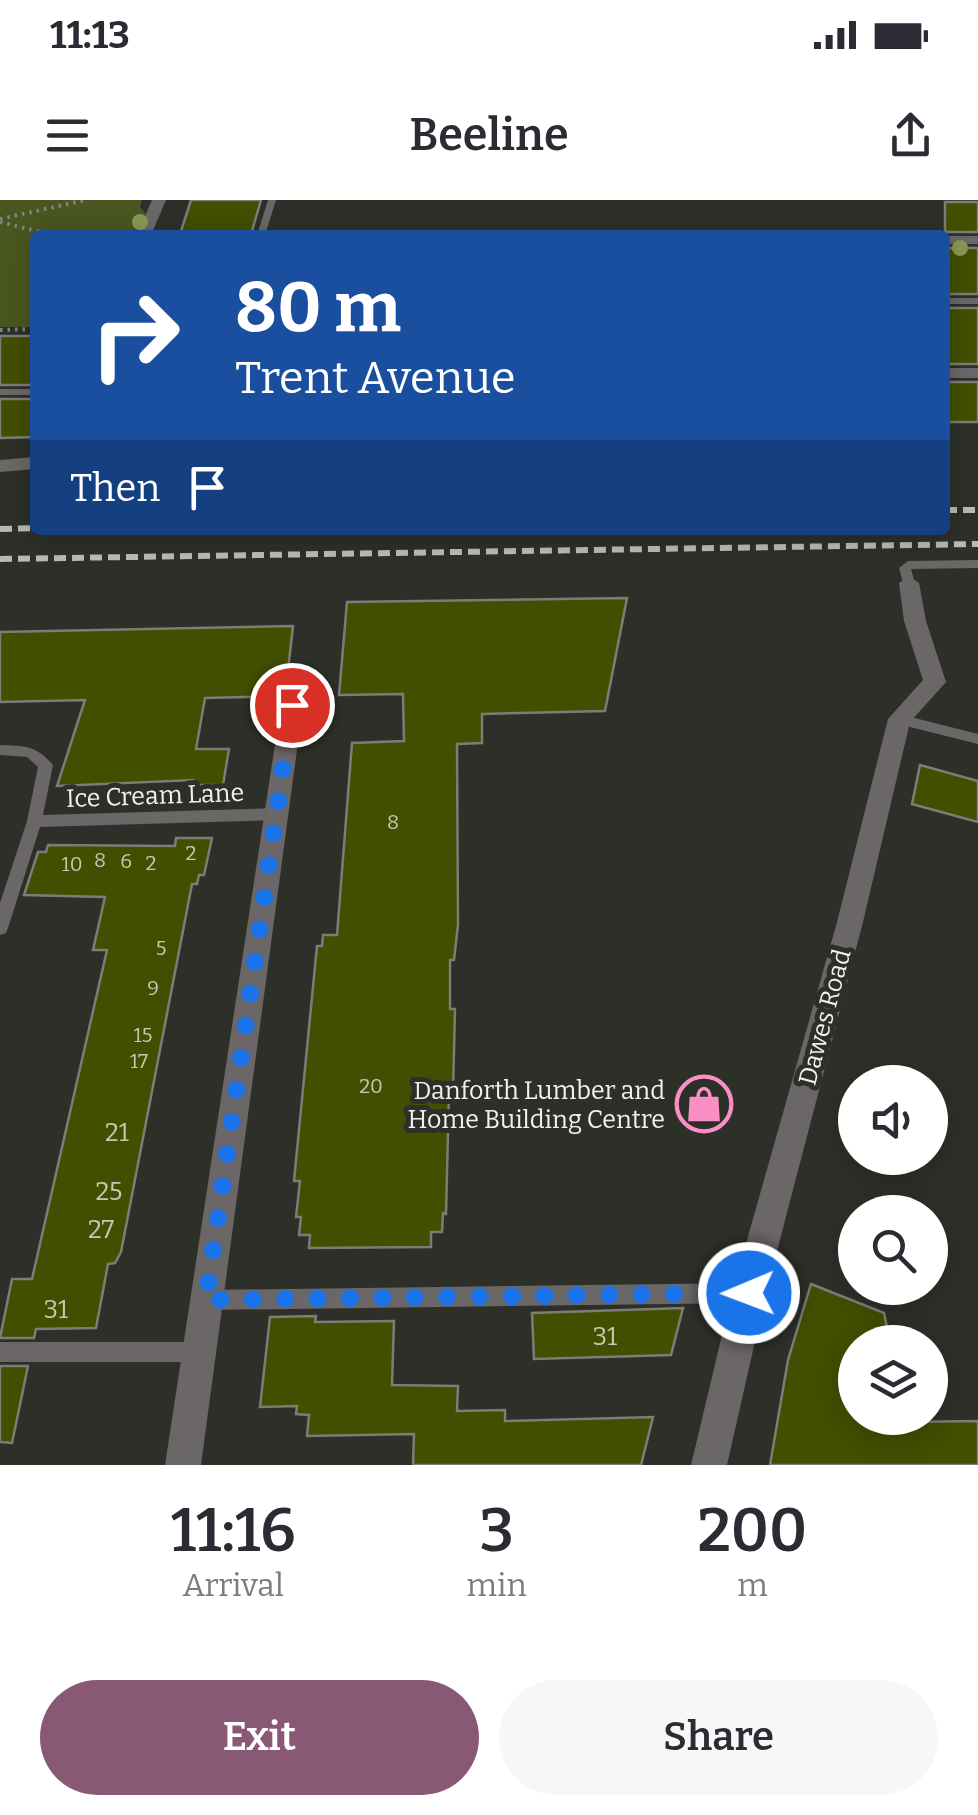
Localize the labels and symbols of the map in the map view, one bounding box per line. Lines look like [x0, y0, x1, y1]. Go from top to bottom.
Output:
pin [250, 663, 335, 748]
street label: Ice Cream Lane [65, 778, 245, 814]
house number: 8 [387, 810, 399, 834]
house number: 2 [186, 841, 196, 865]
house number: 8 [94, 848, 106, 872]
house number: 6 [120, 849, 132, 873]
house number: 2 [146, 851, 156, 875]
house number: 10 [62, 852, 82, 876]
house number: 5 [156, 936, 166, 960]
street label: Dawes Road [792, 946, 858, 1088]
house number: 9 [147, 976, 159, 1000]
house number: 15 [134, 1023, 152, 1047]
house number: 17 [130, 1049, 148, 1073]
house number: 20 [359, 1074, 383, 1098]
shop icon: Danforth Lumber and Home Building Centre [674, 1074, 734, 1134]
place label: Danforth Lumber and Home Building Centre [408, 1076, 665, 1135]
house number: 21 [105, 1118, 129, 1148]
house number: 25 [96, 1177, 122, 1207]
house number: 27 [88, 1215, 114, 1245]
position arrow [697, 1241, 801, 1345]
house number: 31 [44, 1295, 68, 1325]
house number: 31 [593, 1322, 617, 1352]

